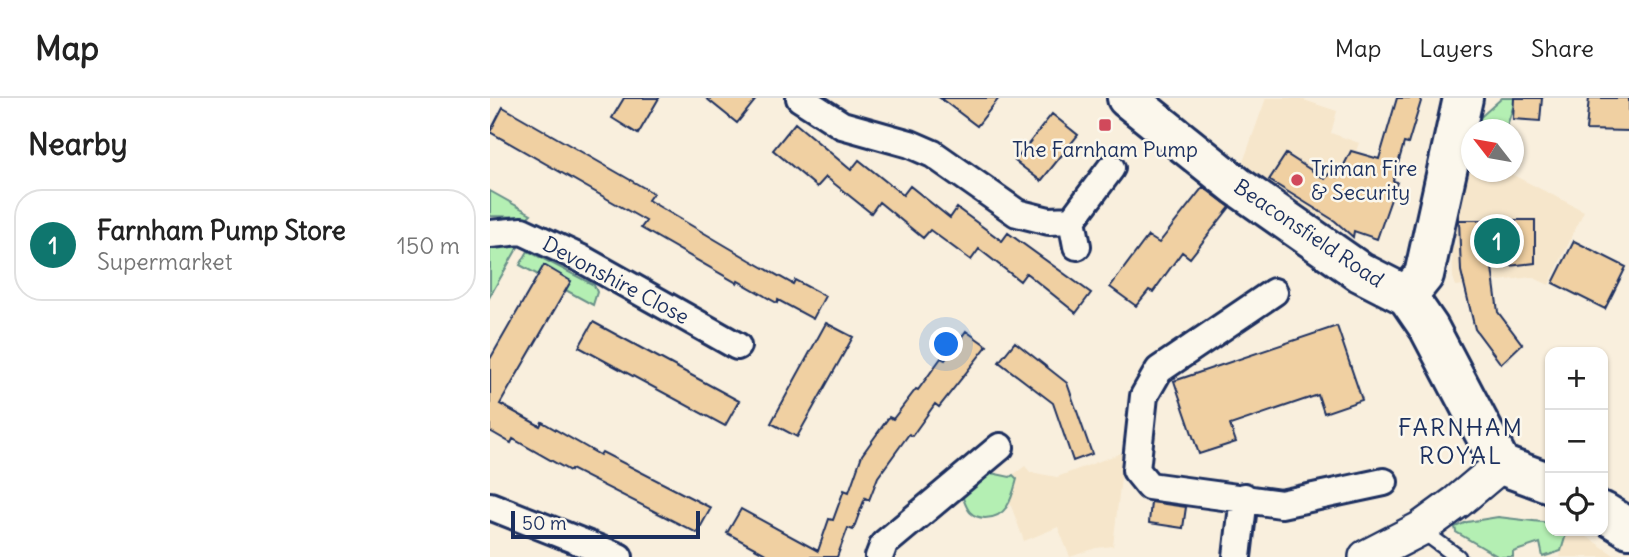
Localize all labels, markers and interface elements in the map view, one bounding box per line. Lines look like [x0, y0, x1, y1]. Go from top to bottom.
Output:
text: Map [35, 27, 99, 69]
text: Map [1335, 33, 1381, 63]
text: Layers [1419, 33, 1493, 63]
text: Share [1531, 33, 1594, 63]
marker: The Farnham Pump [1097, 117, 1113, 133]
north arrow [1461, 119, 1524, 182]
text: Nearby [28, 125, 128, 163]
place label: The Farnham Pump [1012, 136, 1198, 163]
place label: Triman Fire & Security [1311, 155, 1417, 206]
marker: Triman Fire & Security [1289, 172, 1305, 188]
street label: Beaconsfield Road [1229, 173, 1389, 293]
text: Farnham Pump Store [97, 214, 346, 247]
pin: 1 [1474, 215, 1520, 267]
street label: Devonshire Close [538, 230, 694, 330]
text: 1 [48, 231, 58, 260]
text: 150 m [397, 231, 460, 260]
text: Supermarket [97, 247, 233, 276]
your location [929, 327, 963, 361]
map controls [1545, 347, 1608, 536]
button: + [1545, 347, 1608, 410]
button: − [1545, 410, 1608, 473]
district label: FARNHAM ROYAL [1398, 412, 1524, 470]
button: locate [1545, 473, 1608, 536]
scale bar [511, 508, 700, 540]
text: 50 m [522, 511, 567, 535]

